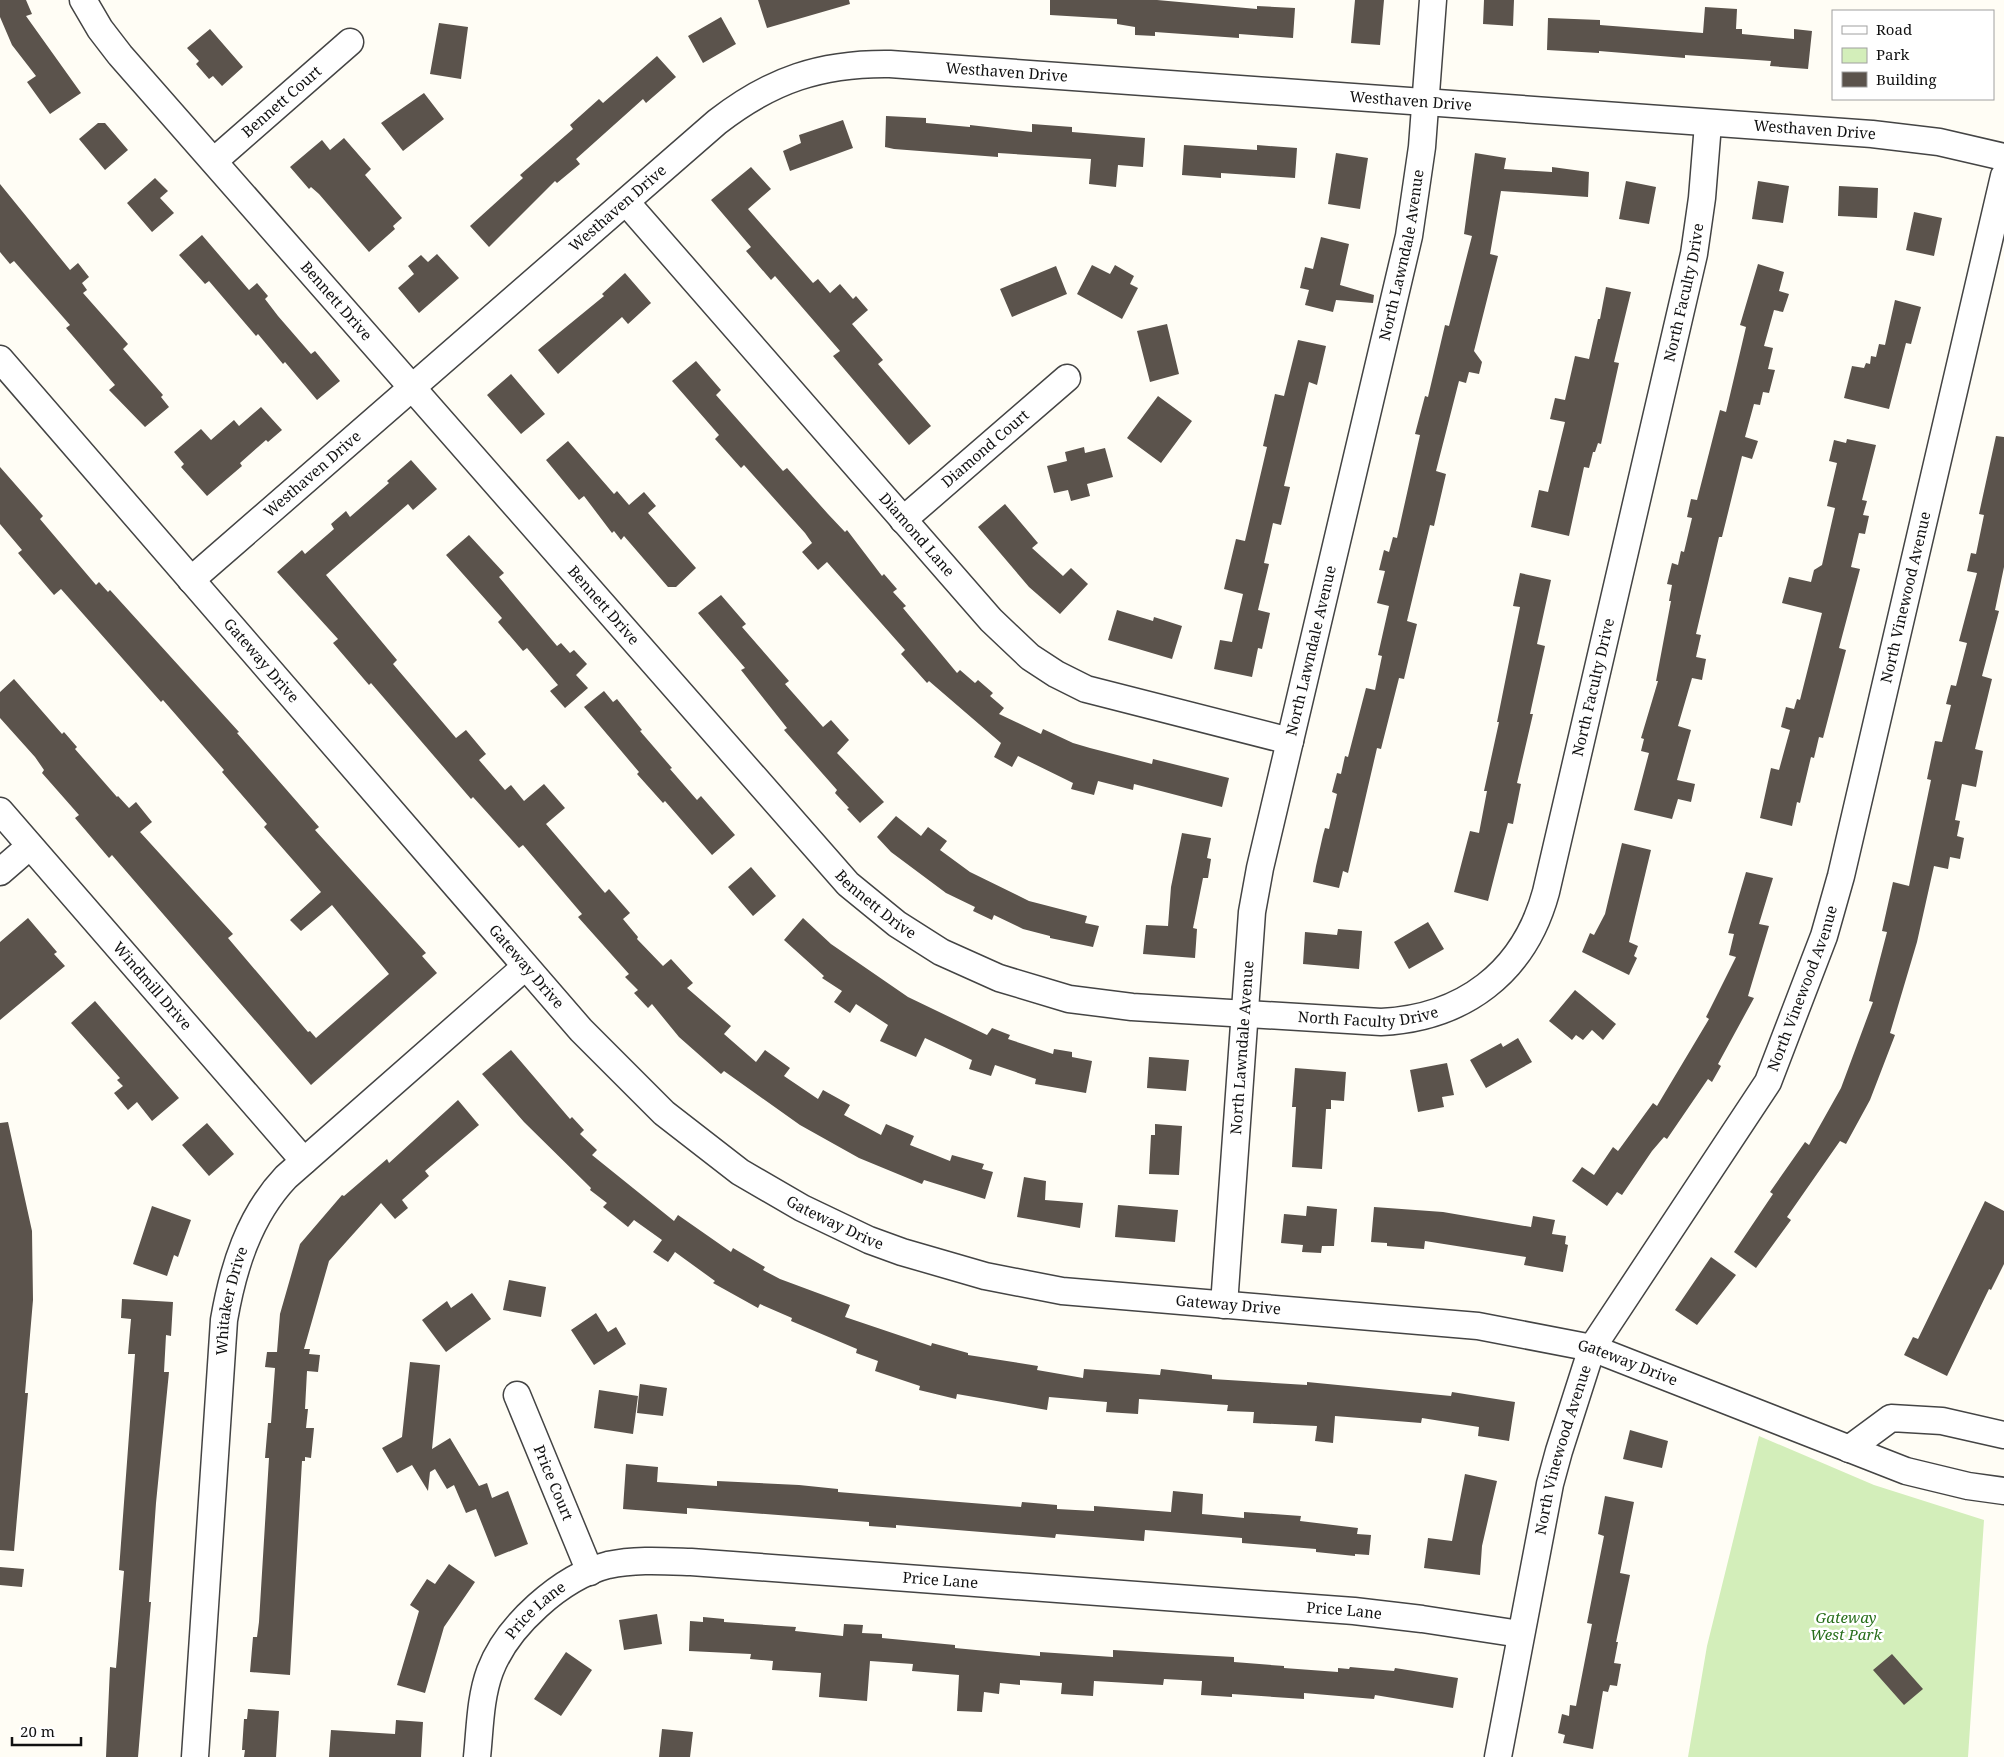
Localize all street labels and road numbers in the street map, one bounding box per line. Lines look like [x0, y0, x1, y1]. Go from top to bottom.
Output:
street label: Westhaven Drive [945, 57, 1069, 86]
street label: Bennett Court [237, 61, 325, 141]
street label: Westhaven Drive [1349, 86, 1473, 114]
street label: Westhaven Drive [1753, 115, 1877, 143]
street label: Westhaven Drive [564, 160, 670, 255]
street label: North Lawndale Avenue [1374, 168, 1428, 342]
street label: North Faculty Drive [1658, 222, 1707, 364]
street label: Bennett Drive [297, 257, 377, 344]
street label: Diamond Court [937, 404, 1033, 491]
street label: Westhaven Drive [259, 426, 365, 521]
street label: Diamond Lane [875, 488, 960, 581]
street label: North Vinewood Avenue [1875, 509, 1935, 685]
street label: Bennett Drive [564, 561, 644, 649]
street label: North Lawndale Avenue [1281, 563, 1340, 738]
street label: Gateway Drive [220, 614, 304, 706]
street label: North Faculty Drive [1567, 616, 1618, 758]
street label: Bennett Drive [831, 865, 920, 943]
street label: North Vinewood Avenue [1762, 903, 1841, 1074]
street label: Gateway Drive [485, 920, 569, 1013]
street label: Windmill Drive [109, 937, 197, 1034]
street label: North Lawndale Avenue [1225, 960, 1258, 1135]
street label: North Faculty Drive [1297, 1001, 1441, 1031]
street label: Gateway Drive [783, 1190, 887, 1253]
street label: Whitaker Drive [211, 1243, 252, 1356]
street label: Gateway Drive [1175, 1290, 1282, 1318]
street label: Gateway Drive [1576, 1334, 1681, 1390]
street label: North Vinewood Avenue [1530, 1362, 1595, 1536]
street label: Price Court [530, 1442, 579, 1523]
street label: Price Lane [902, 1567, 979, 1592]
street label: Price Lane [500, 1576, 569, 1643]
street label: Price Lane [1306, 1597, 1383, 1623]

